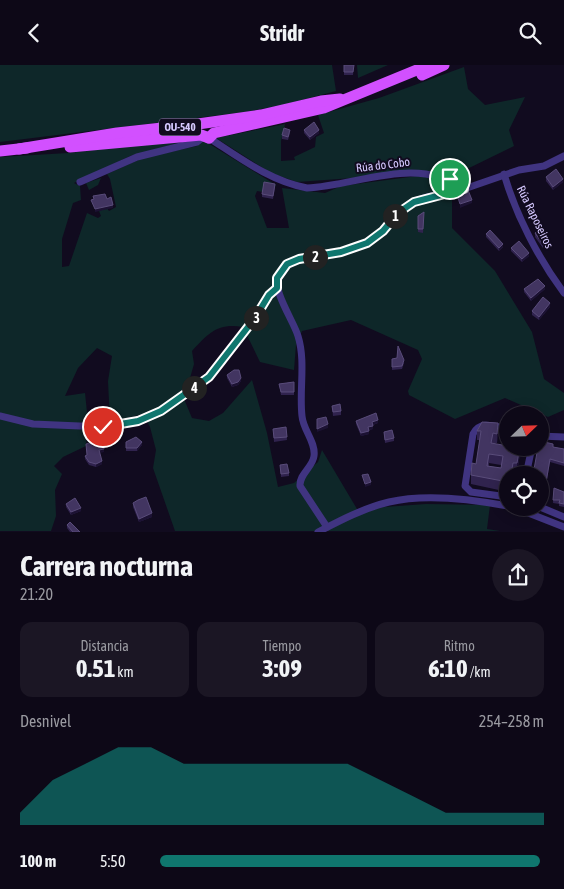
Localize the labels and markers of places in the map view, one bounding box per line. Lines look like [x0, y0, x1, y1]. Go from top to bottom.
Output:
pin [429, 158, 471, 200]
pin: 1 [382, 203, 408, 229]
pin: 2 [302, 245, 328, 269]
pin: 3 [244, 305, 268, 331]
pin: 4 [182, 375, 206, 401]
pin [82, 406, 124, 448]

